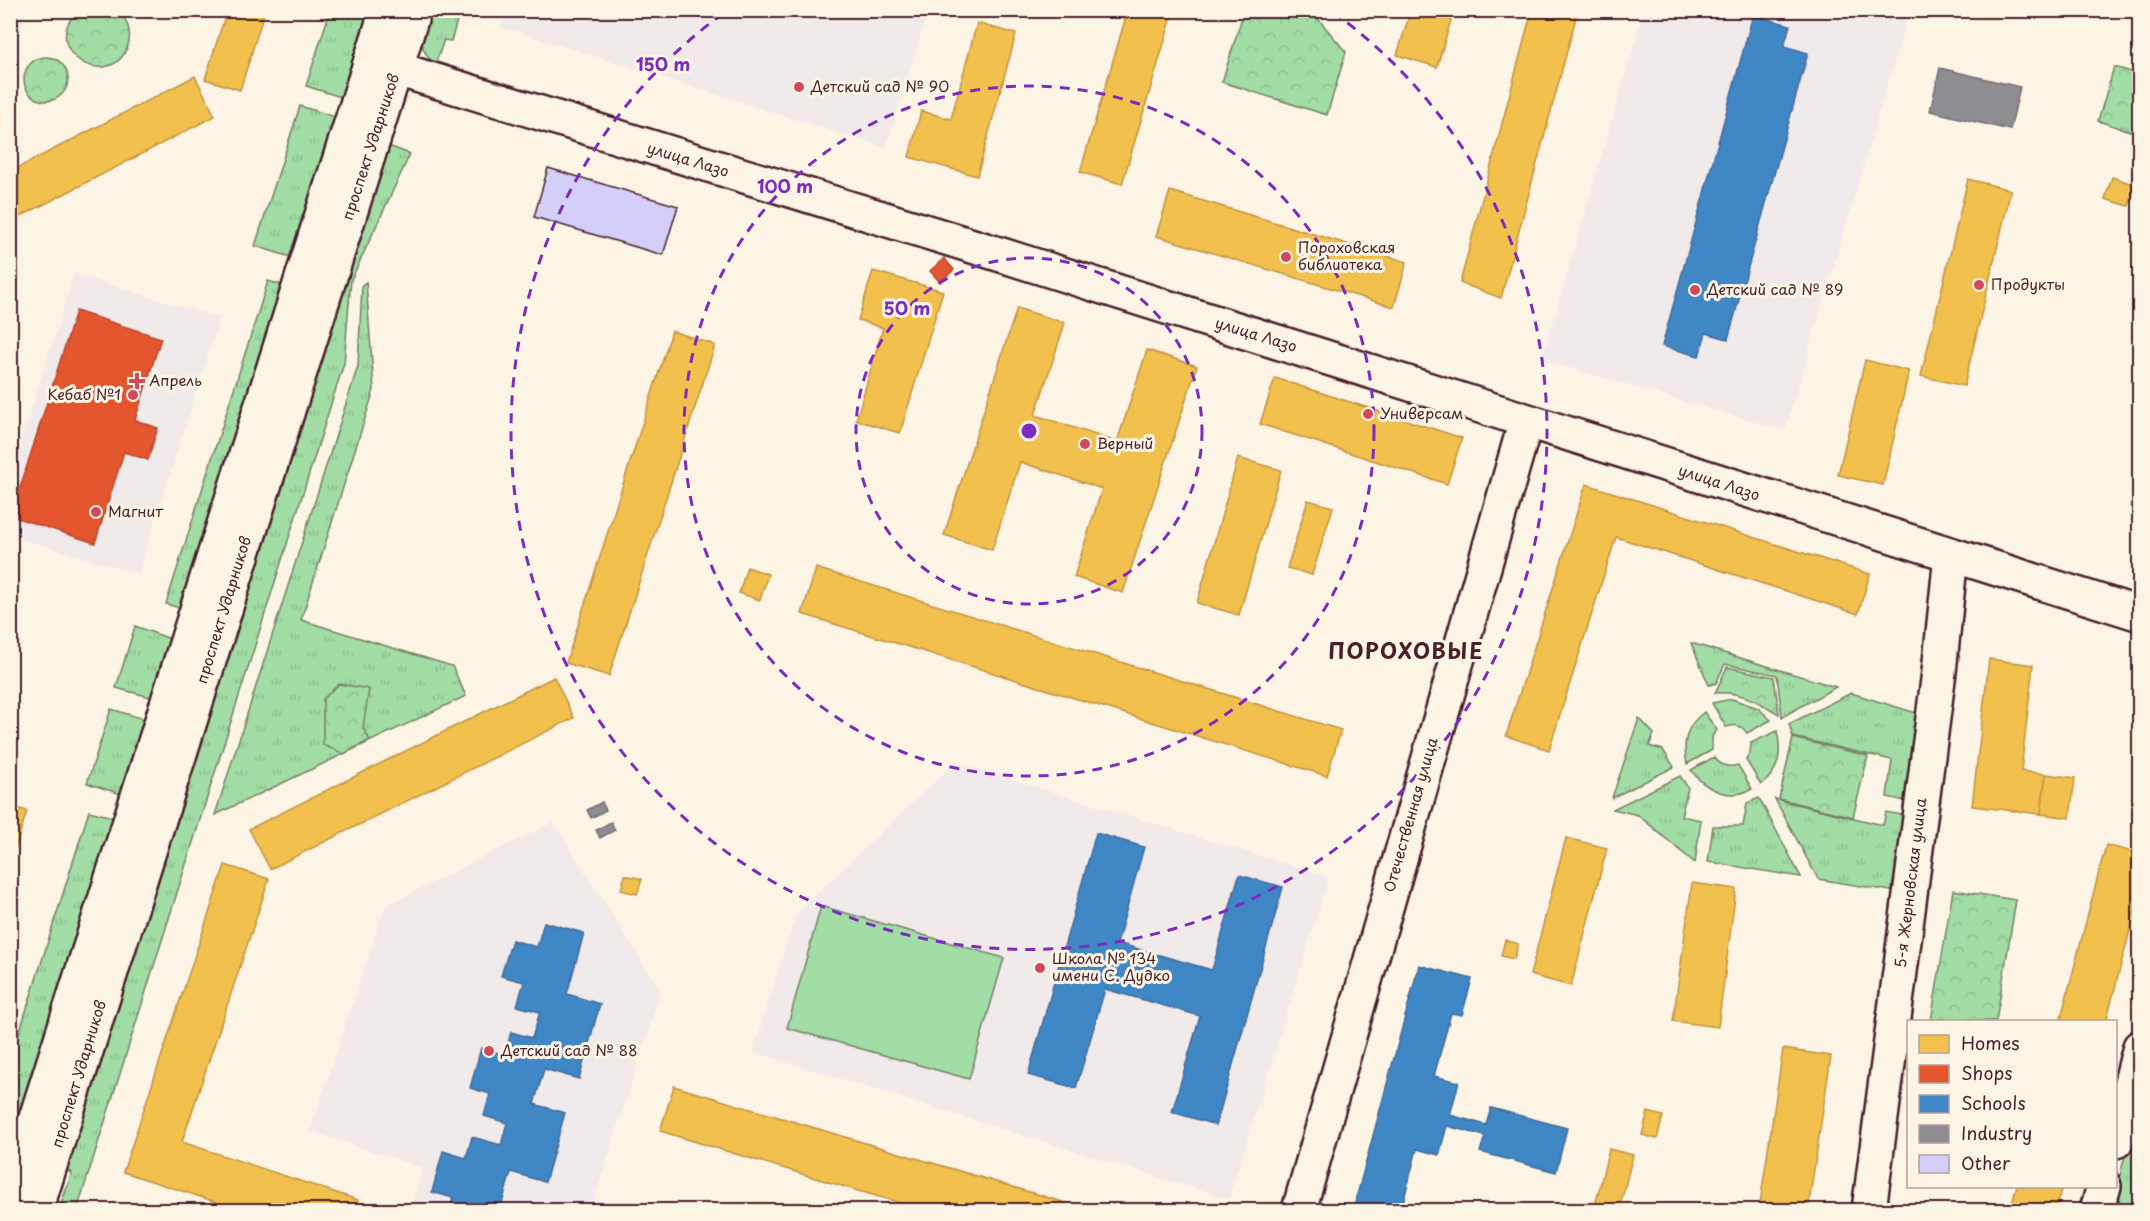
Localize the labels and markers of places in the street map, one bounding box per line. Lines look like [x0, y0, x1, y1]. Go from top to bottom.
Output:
place label: Детский сад № 90 [810, 74, 949, 97]
marker: Детский сад № 90 [792, 80, 806, 94]
place label: Пороховская библиотека [1298, 235, 1395, 275]
marker: Пороховская библиотека [1279, 250, 1293, 264]
place label: Продукты [1991, 272, 2065, 295]
place label: Детский сад № 89 [1706, 277, 1843, 300]
marker: Продукты [1972, 278, 1986, 292]
marker: Детский сад № 89 [1688, 283, 1702, 297]
place label: Апрель [149, 368, 202, 391]
marker: Апрель [130, 374, 144, 388]
place label: Кебаб №1 [47, 382, 121, 405]
marker: Кебаб №1 [126, 388, 140, 402]
place label: Универсам [1380, 401, 1464, 424]
marker: Универсам [1361, 407, 1375, 421]
centre of rings [1019, 421, 1039, 441]
place label: Верный [1097, 431, 1153, 454]
marker: Верный [1078, 437, 1092, 451]
place label: Магнит [108, 499, 163, 522]
marker: Магнит [89, 505, 103, 519]
place label: Школа № 134 имени С. Дудко [1052, 946, 1170, 986]
marker: Школа № 134 имени С. Дудко [1033, 961, 1047, 975]
place label: Детский сад № 88 [500, 1038, 637, 1061]
marker: Детский сад № 88 [482, 1044, 496, 1058]

